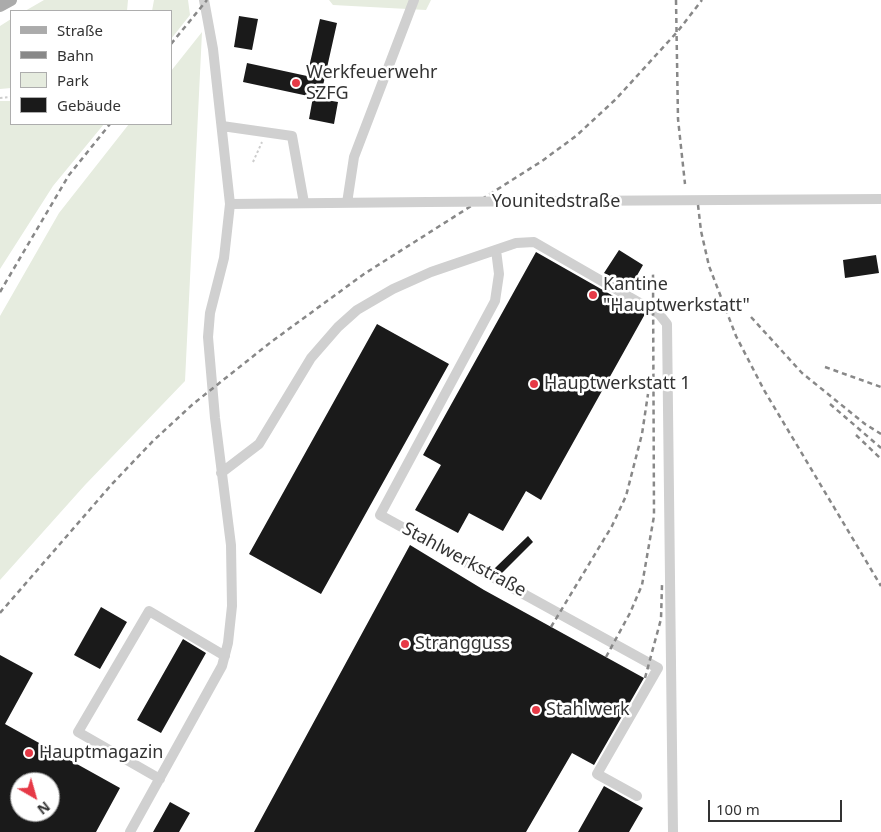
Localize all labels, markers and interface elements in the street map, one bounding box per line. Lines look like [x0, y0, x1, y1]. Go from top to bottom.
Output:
legend [10, 10, 172, 125]
text: Straße [57, 20, 103, 40]
text: Bahn [57, 45, 94, 65]
place label: Werkfeuerwehr SZFG [306, 62, 437, 104]
text: Park [57, 70, 89, 90]
marker: Werkfeuerwehr SZFG [290, 77, 302, 89]
text: Gebäude [57, 95, 121, 115]
street label: Younitedstraße [492, 191, 620, 213]
place label: Kantine "Hauptwerkstatt" [603, 274, 750, 316]
marker: Kantine "Hauptwerkstatt" [587, 289, 599, 301]
place label: Hauptwerkstatt 1 [544, 373, 691, 395]
marker: Hauptwerkstatt 1 [528, 378, 540, 390]
street label: Stahlwerkstraße [398, 518, 530, 602]
place label: Strangguss [415, 633, 510, 655]
marker: Strangguss [399, 638, 411, 650]
place label: Stahlwerk [546, 699, 630, 721]
marker: Stahlwerk [530, 704, 542, 716]
place label: Hauptmagazin [39, 742, 163, 764]
marker: Hauptmagazin [23, 747, 35, 759]
north arrow [10, 772, 60, 822]
scale bar [711, 790, 845, 822]
text: N [34, 797, 54, 819]
text: 100 m [716, 799, 760, 819]

